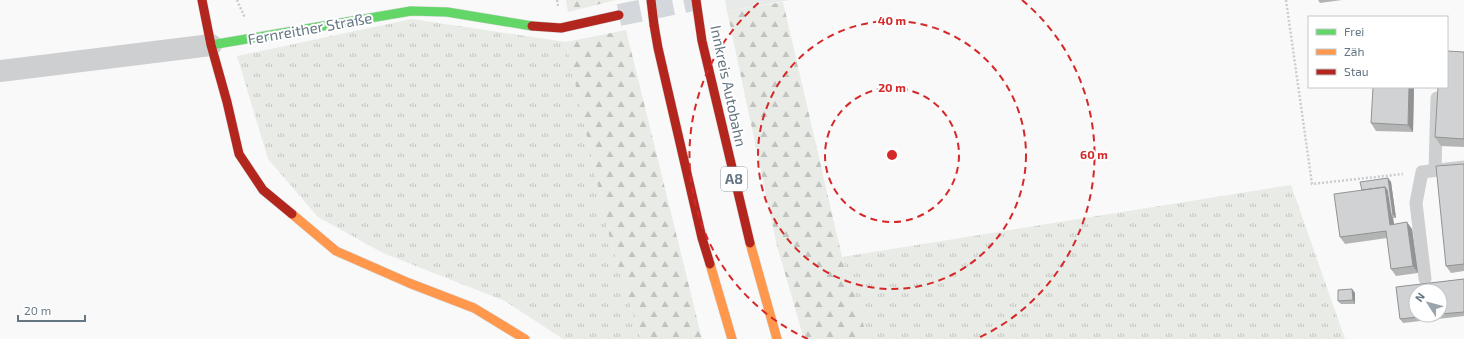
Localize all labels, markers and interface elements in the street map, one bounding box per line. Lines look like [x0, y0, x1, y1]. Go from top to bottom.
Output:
street label: Fernreither Straße [246, 8, 374, 48]
text: 40 m [878, 13, 906, 27]
legend [1308, 16, 1448, 88]
street label: Innkreis Autobahn [707, 24, 751, 148]
text: Frei [1344, 24, 1364, 38]
text: Zäh [1344, 44, 1364, 58]
text: Stau [1344, 64, 1369, 78]
text: 20 m [878, 80, 906, 94]
text: 60 m [1080, 147, 1108, 161]
centre of rings [885, 148, 899, 162]
road number: A8 [721, 167, 747, 191]
north arrow [1408, 283, 1448, 323]
text: N [1412, 290, 1427, 304]
scale bar [18, 297, 85, 323]
text: 20 m [24, 303, 51, 317]

